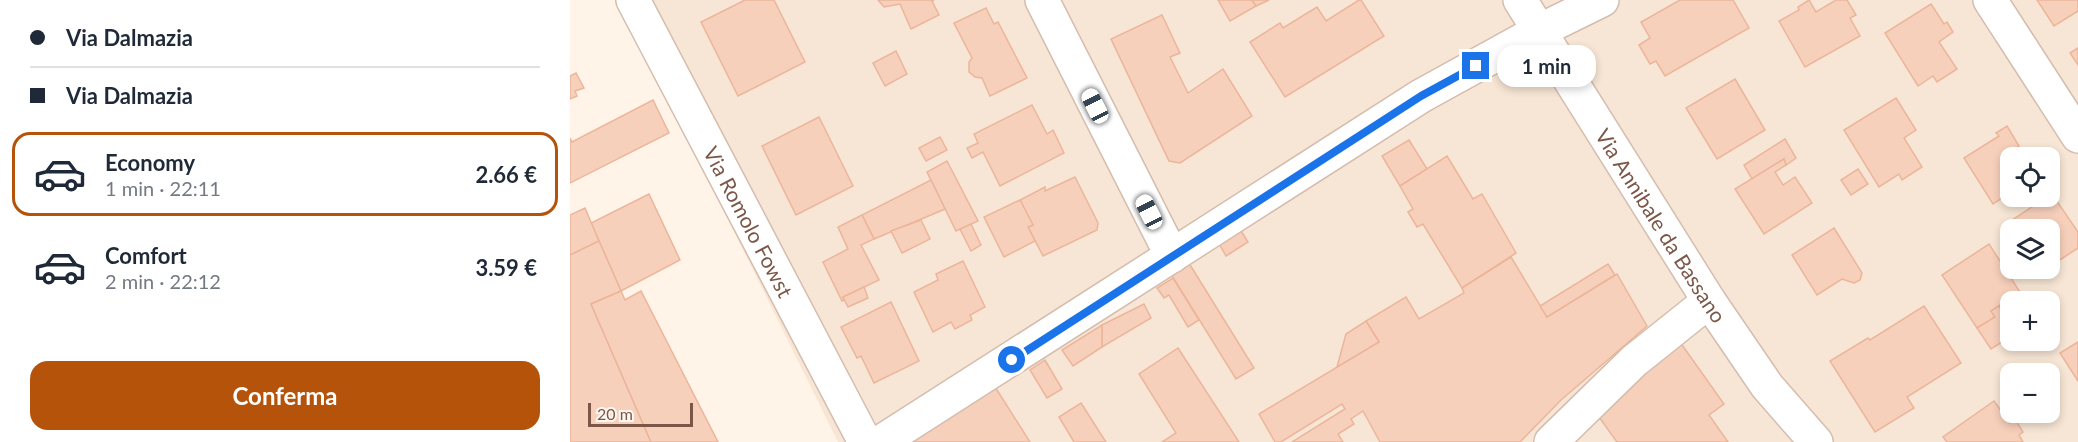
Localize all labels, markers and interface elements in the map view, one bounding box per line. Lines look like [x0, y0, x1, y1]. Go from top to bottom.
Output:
text: Via Dalmazia [66, 24, 193, 51]
callout: 1 min [1497, 45, 1596, 87]
route end [1462, 52, 1489, 79]
text: 1 min [1522, 54, 1571, 78]
text: Via Dalmazia [66, 82, 193, 109]
car [1079, 86, 1111, 126]
street label: Via Annibale da Bassano [1591, 124, 1732, 327]
street label: Via Romolo Fowst [699, 142, 799, 301]
icon: car [33, 147, 87, 201]
map controls [2000, 147, 2060, 423]
button: locate [2000, 147, 2060, 207]
text: Economy [105, 149, 195, 176]
text: 2.66 € [475, 161, 537, 188]
text: 1 min · 22:11 [105, 176, 221, 200]
car [1133, 192, 1165, 232]
button: layers [2000, 219, 2060, 279]
icon: car [33, 240, 87, 294]
text: Comfort [105, 242, 187, 269]
text: 3.59 € [475, 254, 537, 281]
text: 2 min · 22:12 [105, 269, 221, 293]
button: + [2000, 291, 2060, 351]
route start [998, 346, 1025, 373]
button: Conferma [30, 361, 540, 430]
button: − [2000, 363, 2060, 423]
scale bar [588, 400, 693, 428]
text: 20 m [597, 404, 633, 423]

